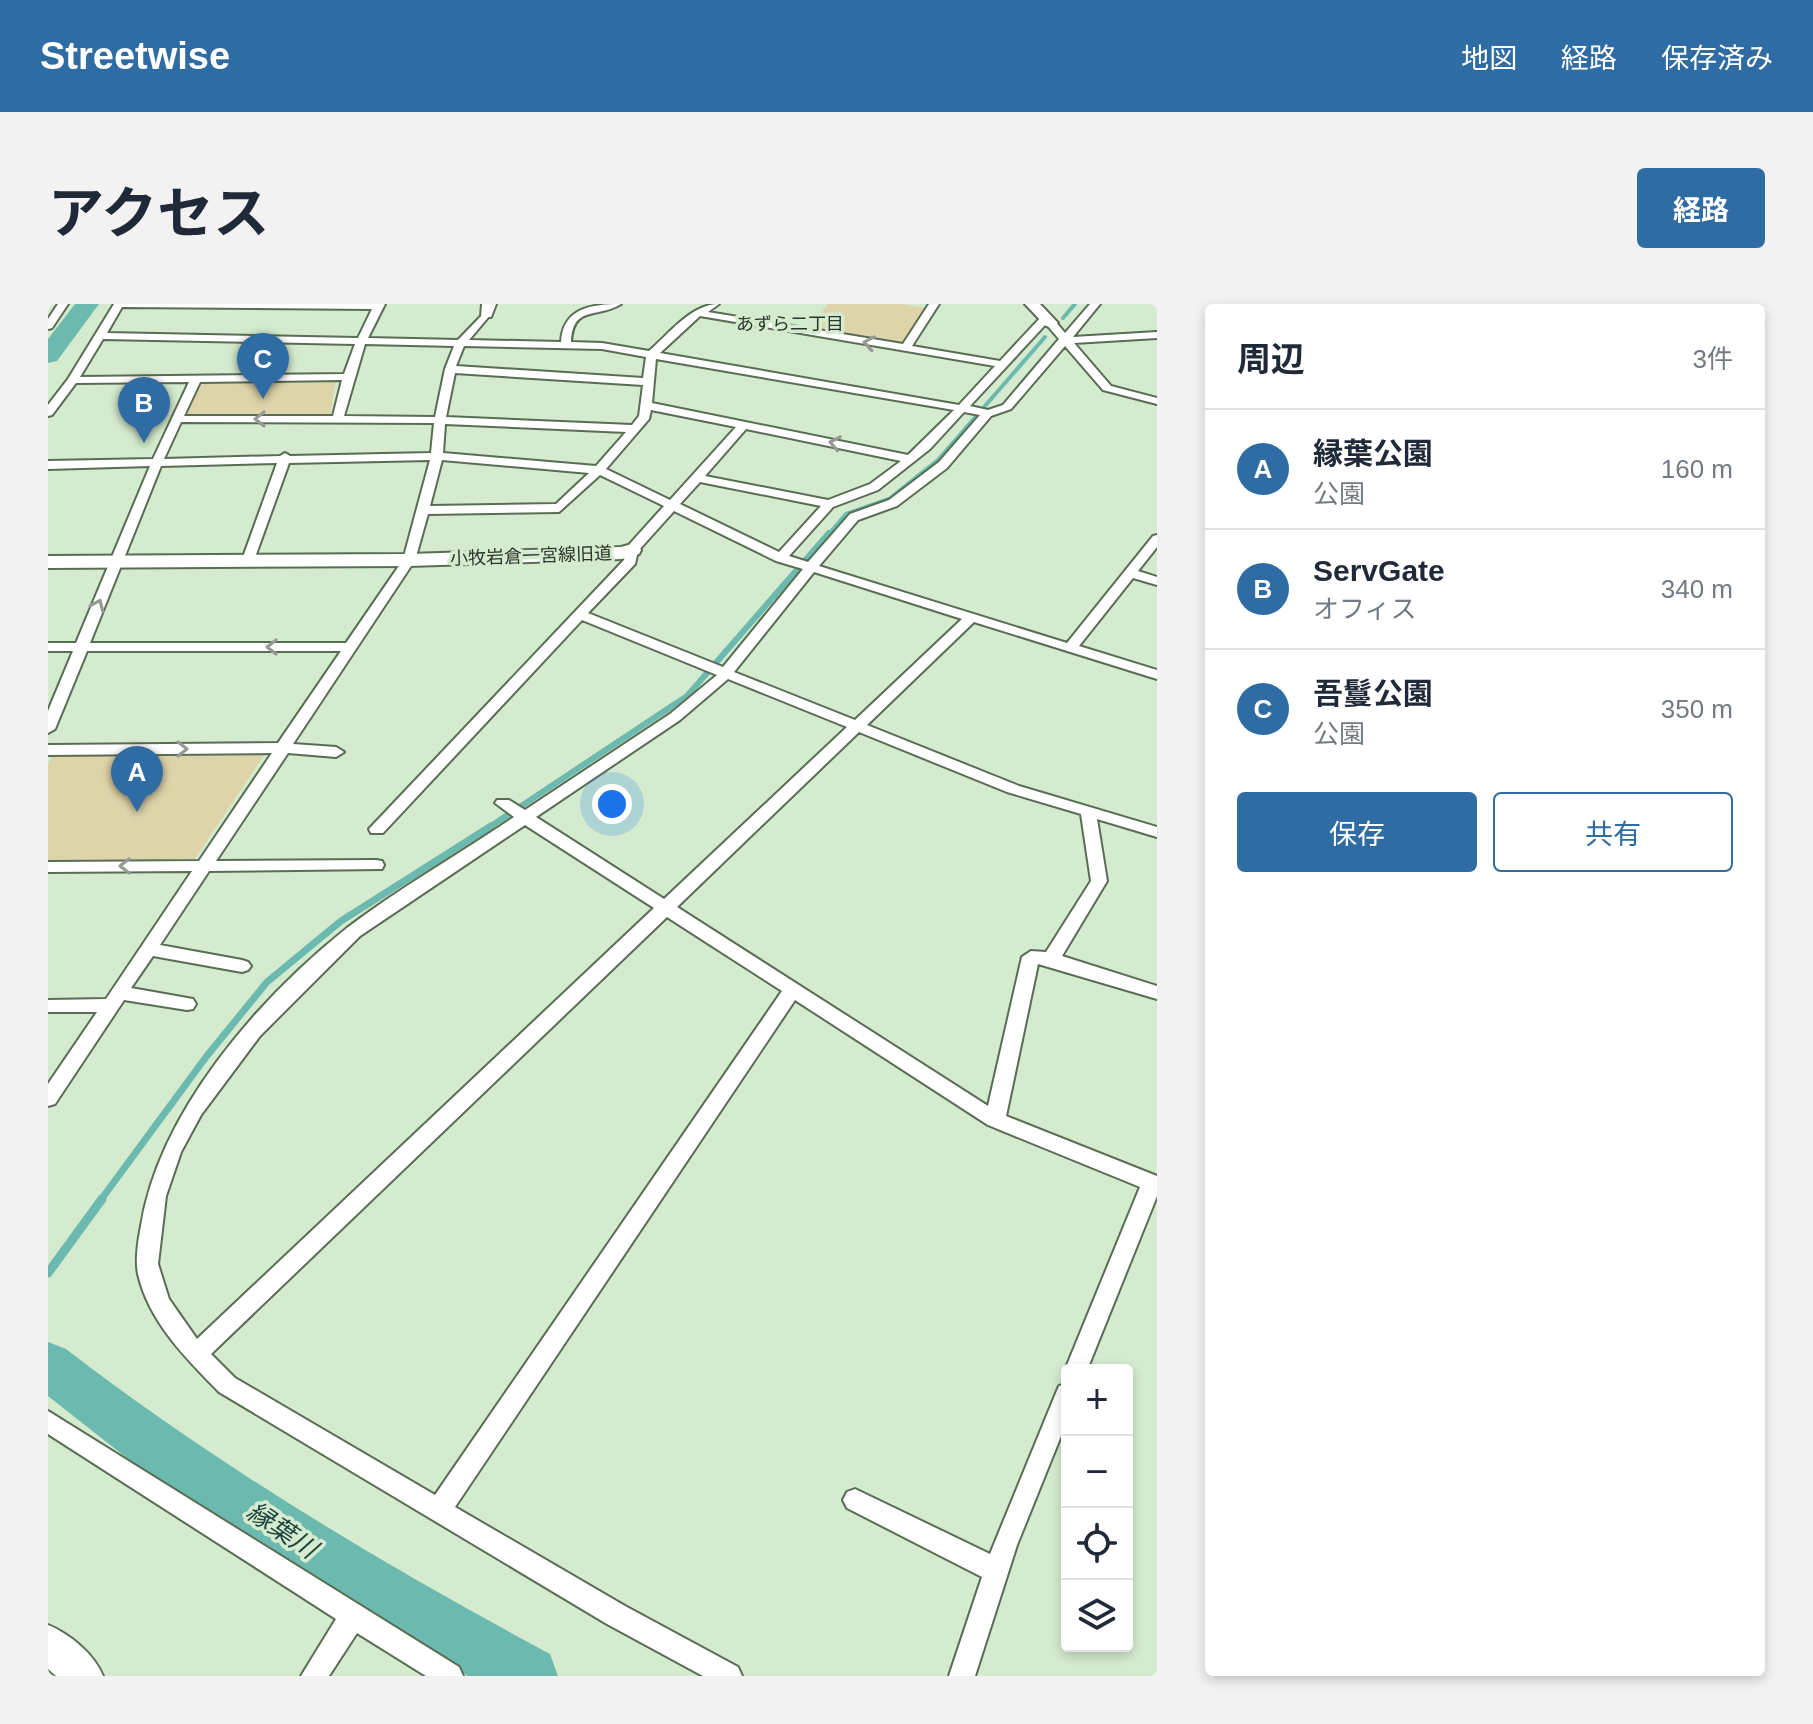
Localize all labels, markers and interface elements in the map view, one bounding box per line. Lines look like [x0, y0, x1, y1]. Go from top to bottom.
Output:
text: Streetwise [40, 35, 230, 77]
text: 地図 [1461, 43, 1517, 74]
text: 経路 [1561, 43, 1617, 74]
text: 保存済み [1661, 43, 1773, 74]
button: 経路 [1637, 168, 1765, 248]
text: アクセス [48, 182, 269, 245]
district label: あずら二丁目 [736, 314, 844, 334]
pin: C [237, 333, 289, 399]
one-way arrow [862, 335, 876, 352]
text: 周辺 [1237, 340, 1305, 378]
text: 3件 [1693, 344, 1733, 374]
pin: B [118, 377, 170, 443]
one-way arrow [253, 410, 266, 428]
one-way arrow [828, 436, 841, 453]
text: 縁葉公園 [1313, 437, 1433, 470]
text: A [1254, 454, 1272, 484]
text: 160 m [1661, 454, 1733, 484]
text: 公園 [1313, 479, 1365, 509]
street label: 小牧岩倉一宮線旧道 [450, 543, 612, 569]
text: ServGate [1313, 554, 1445, 587]
text: B [1254, 574, 1272, 604]
text: 340 m [1661, 574, 1733, 604]
text: オフィス [1313, 594, 1416, 624]
one-way arrow [88, 598, 104, 613]
one-way arrow [265, 638, 278, 656]
text: 吾鬘公園 [1313, 677, 1433, 710]
text: C [1254, 694, 1272, 724]
text: 350 m [1661, 694, 1733, 724]
text: 公園 [1313, 719, 1365, 749]
one-way arrow [176, 740, 189, 758]
pin: A [111, 746, 163, 812]
your location [592, 784, 632, 824]
button: 保存 [1237, 792, 1477, 872]
button: 共有 [1493, 792, 1733, 872]
one-way arrow [118, 857, 131, 875]
map controls [1061, 1364, 1133, 1652]
button: + [1061, 1364, 1133, 1436]
button: − [1061, 1436, 1133, 1508]
water label: 縁葉川 [241, 1496, 325, 1566]
button: locate [1061, 1508, 1133, 1580]
button: layers [1061, 1580, 1133, 1652]

